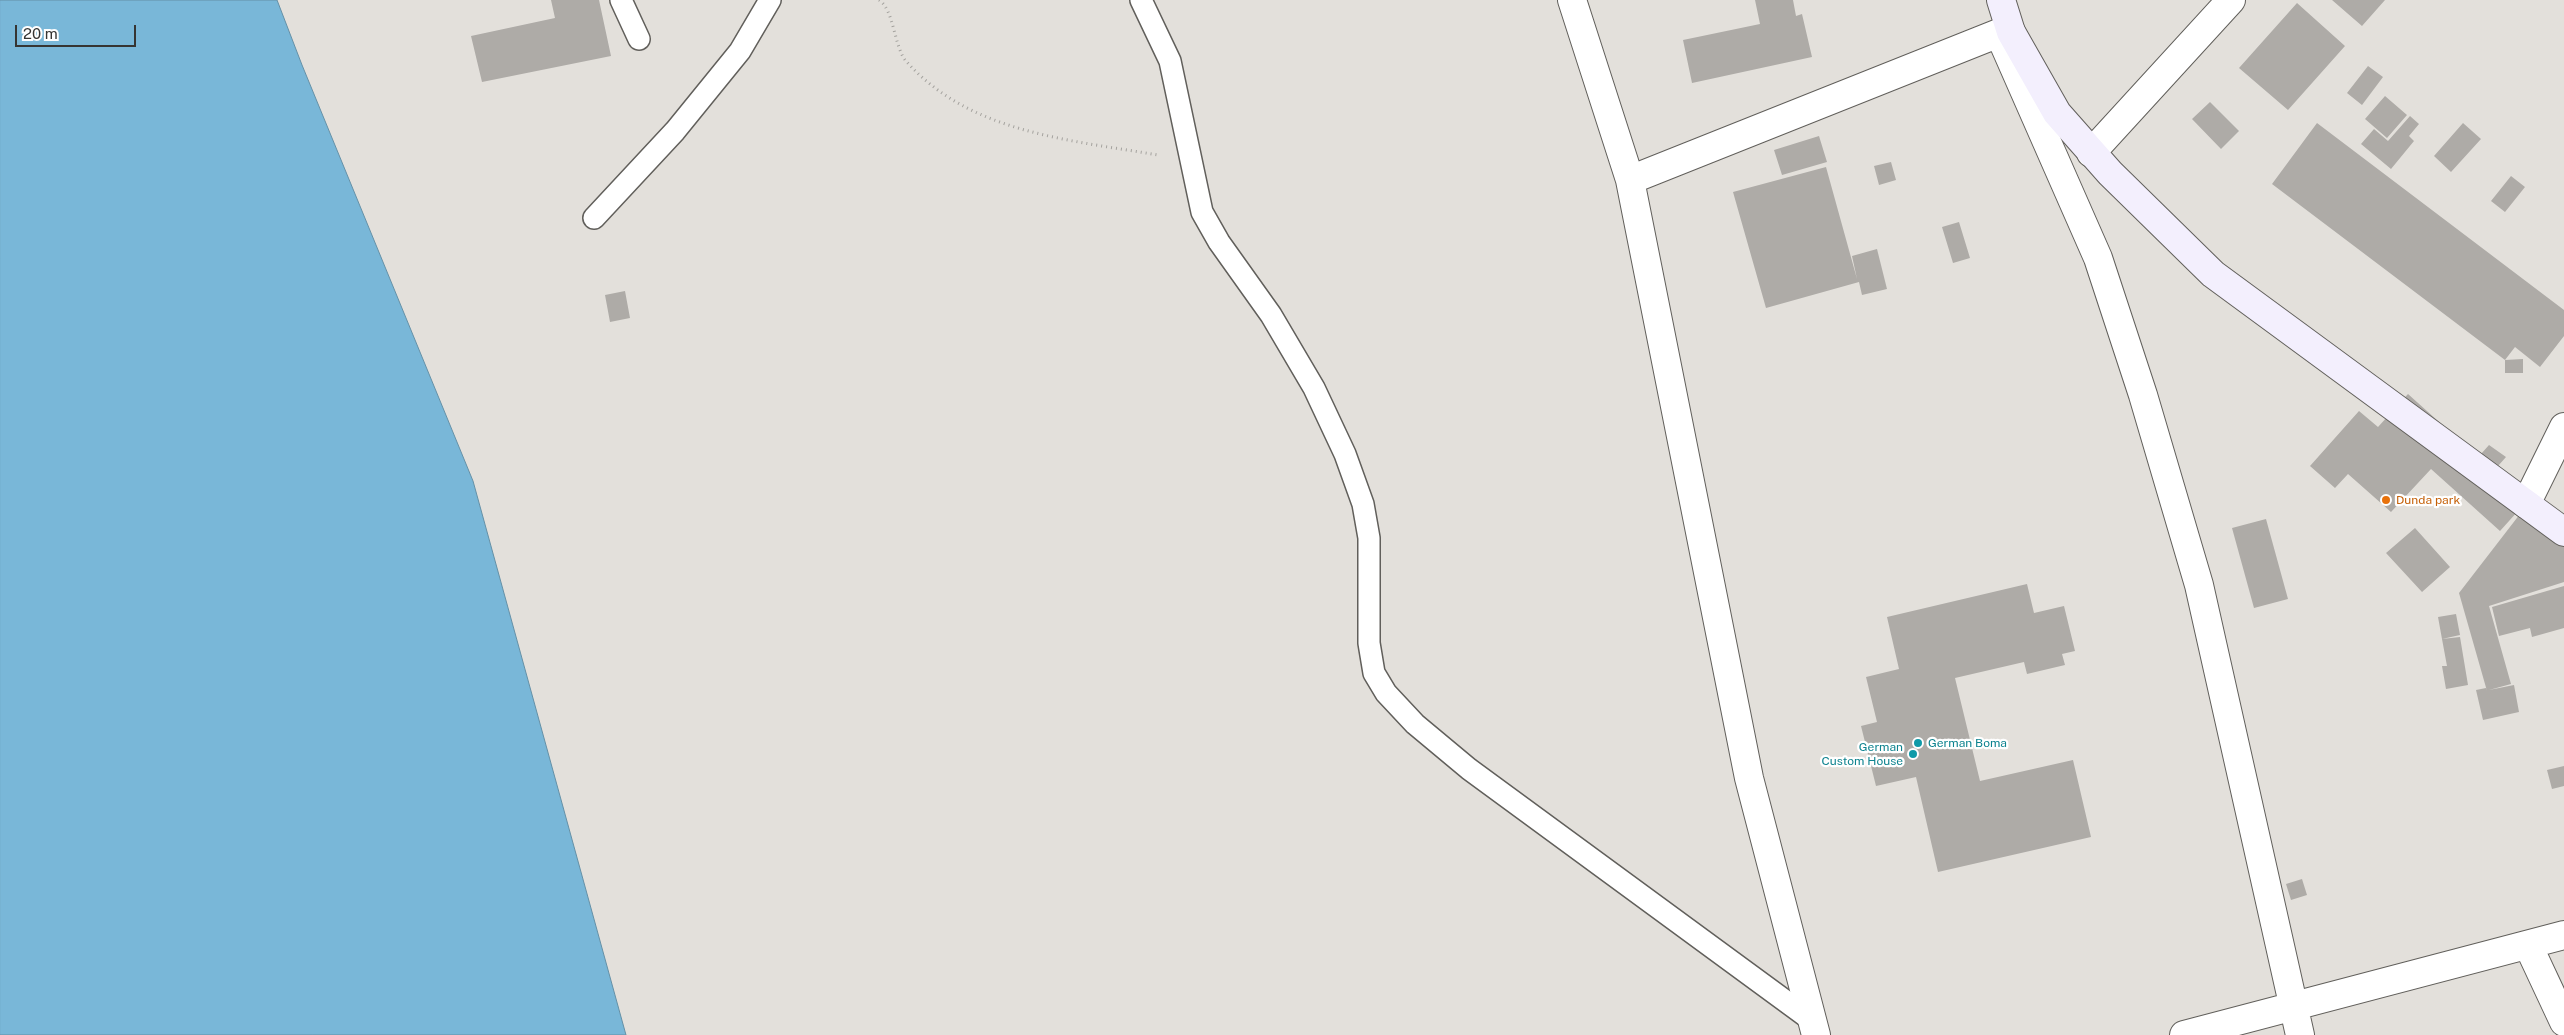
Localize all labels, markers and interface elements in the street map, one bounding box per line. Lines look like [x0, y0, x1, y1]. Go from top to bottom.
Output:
scale bar [18, 15, 139, 47]
text: 20 m [23, 25, 58, 42]
place label: Dunda park [2396, 493, 2460, 507]
marker: Dunda park [2380, 494, 2392, 506]
place label: German Boma [1928, 736, 2007, 750]
marker: German Boma [1912, 737, 1924, 749]
place label: German Custom House [1822, 740, 1903, 768]
marker: German Custom House [1907, 748, 1919, 760]

